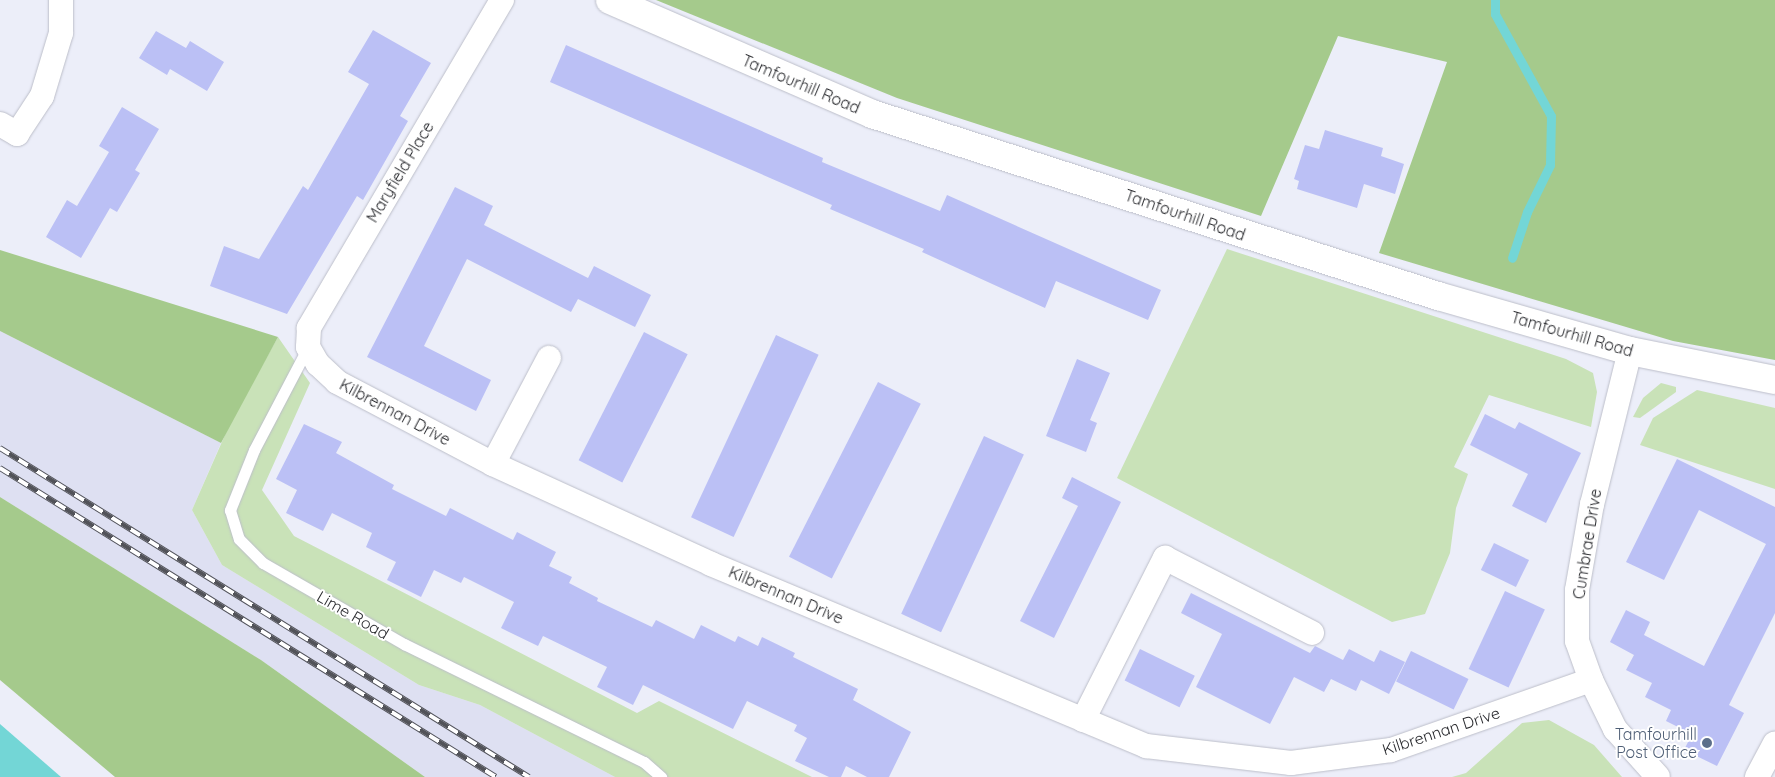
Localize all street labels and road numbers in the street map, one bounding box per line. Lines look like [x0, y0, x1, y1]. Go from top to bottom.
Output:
street label: Tamfourhill Road [739, 50, 863, 118]
street label: Maryfield Place [362, 118, 438, 226]
street label: Tamfourhill Road [1122, 185, 1248, 245]
street label: Tamfourhill Road [1509, 307, 1635, 361]
street label: Kilbrennan Drive [336, 375, 454, 449]
street label: Cumbrae Drive [1569, 487, 1605, 601]
street label: Kilbrennan Drive [726, 562, 846, 628]
street label: Lime Road [314, 587, 392, 643]
street label: Kilbrennan Drive [1380, 703, 1502, 759]

